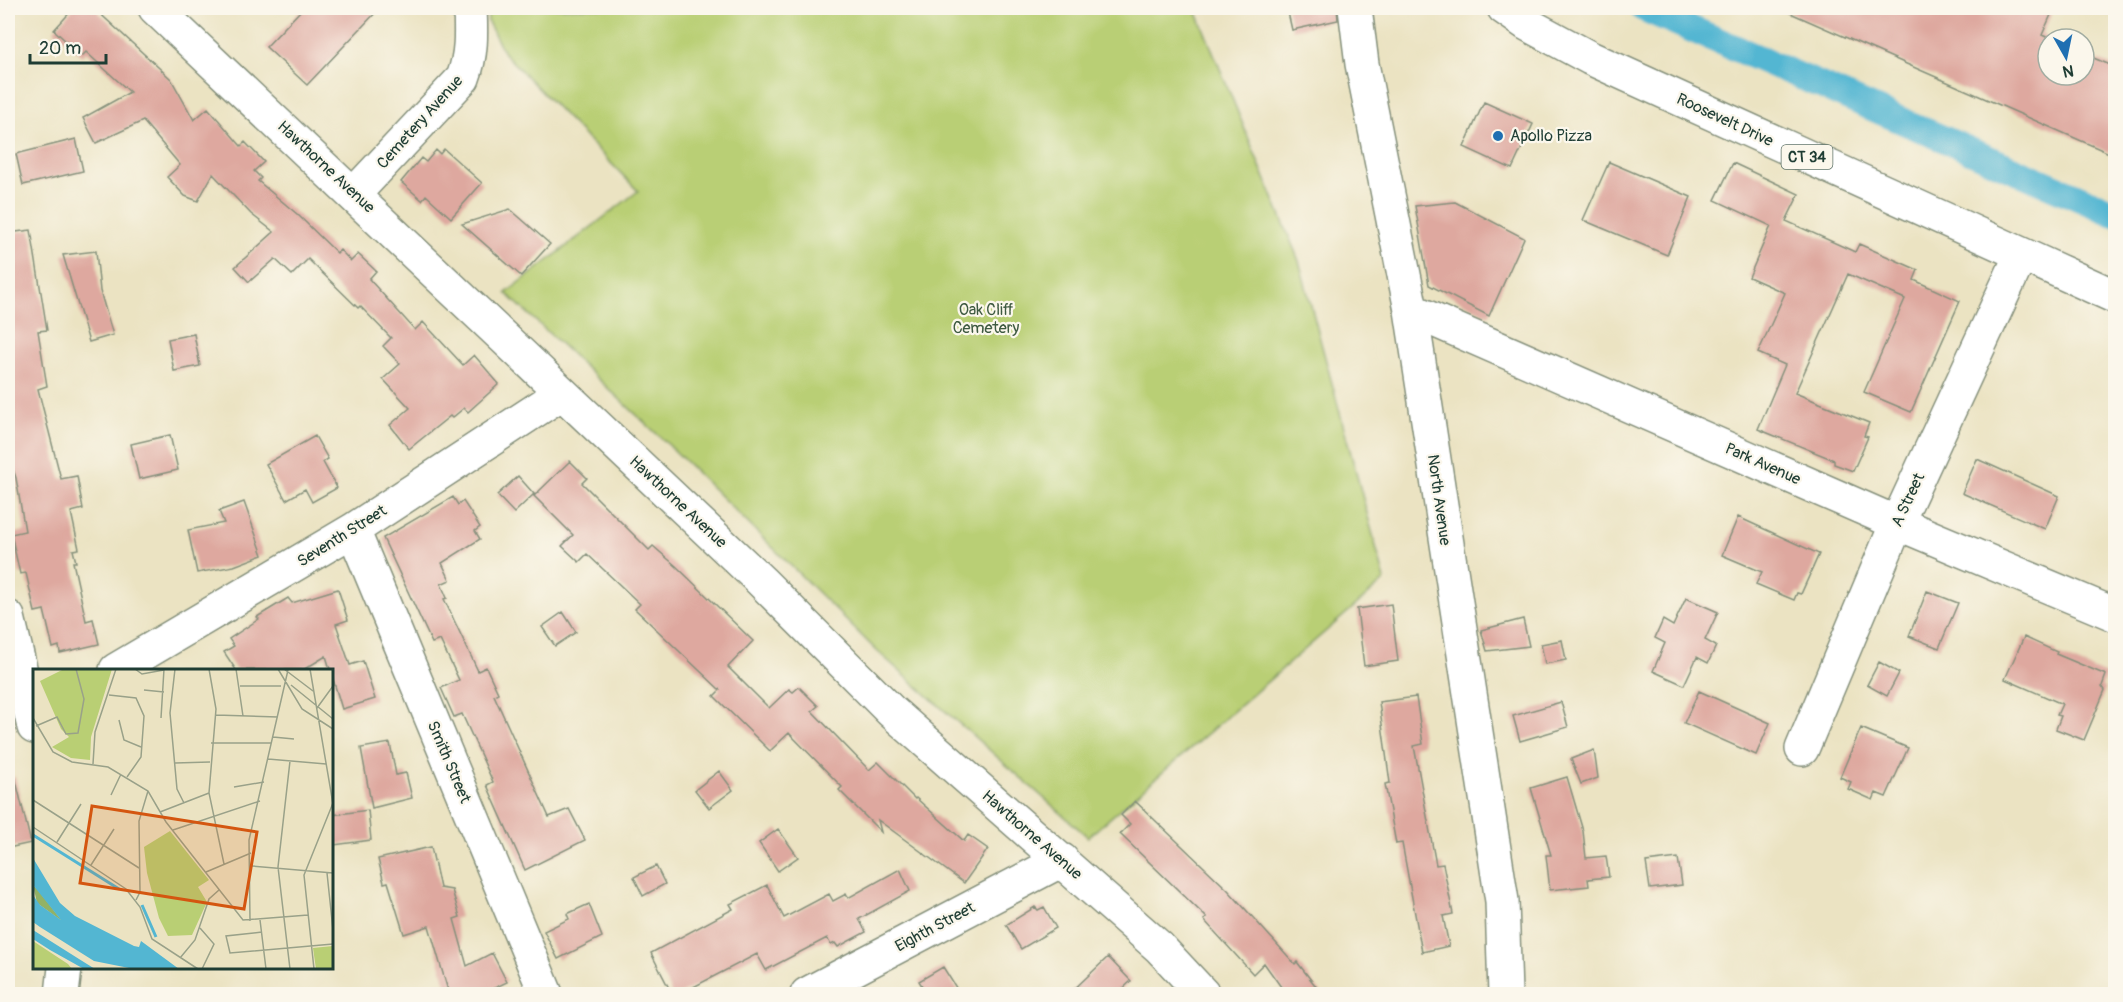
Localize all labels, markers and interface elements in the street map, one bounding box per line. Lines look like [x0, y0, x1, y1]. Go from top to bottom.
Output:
scale bar [30, 27, 106, 65]
north arrow [2036, 27, 2096, 87]
text: 20 m [39, 37, 81, 60]
text: N [2061, 60, 2075, 82]
street label: Cemetery Avenue [373, 71, 467, 173]
street label: Roosevelt Drive [1673, 89, 1777, 151]
street label: Hawthorne Avenue [273, 117, 379, 217]
place label: Apollo Pizza [1510, 126, 1592, 146]
marker: Apollo Pizza [1491, 129, 1505, 143]
road number: CT 34 [1782, 145, 1832, 169]
park label: Oak Cliff Cemetery [953, 300, 1019, 338]
street label: Park Avenue [1722, 438, 1804, 490]
street label: Hawthorne Avenue [625, 452, 731, 552]
street label: North Avenue [1423, 453, 1455, 547]
street label: A Street [1887, 469, 1929, 530]
street label: Seventh Street [294, 500, 391, 571]
inset map [33, 669, 333, 969]
street label: Smith Street [423, 718, 475, 807]
street label: Hawthorne Avenue [978, 786, 1086, 884]
street label: Eighth Street [892, 897, 979, 956]

